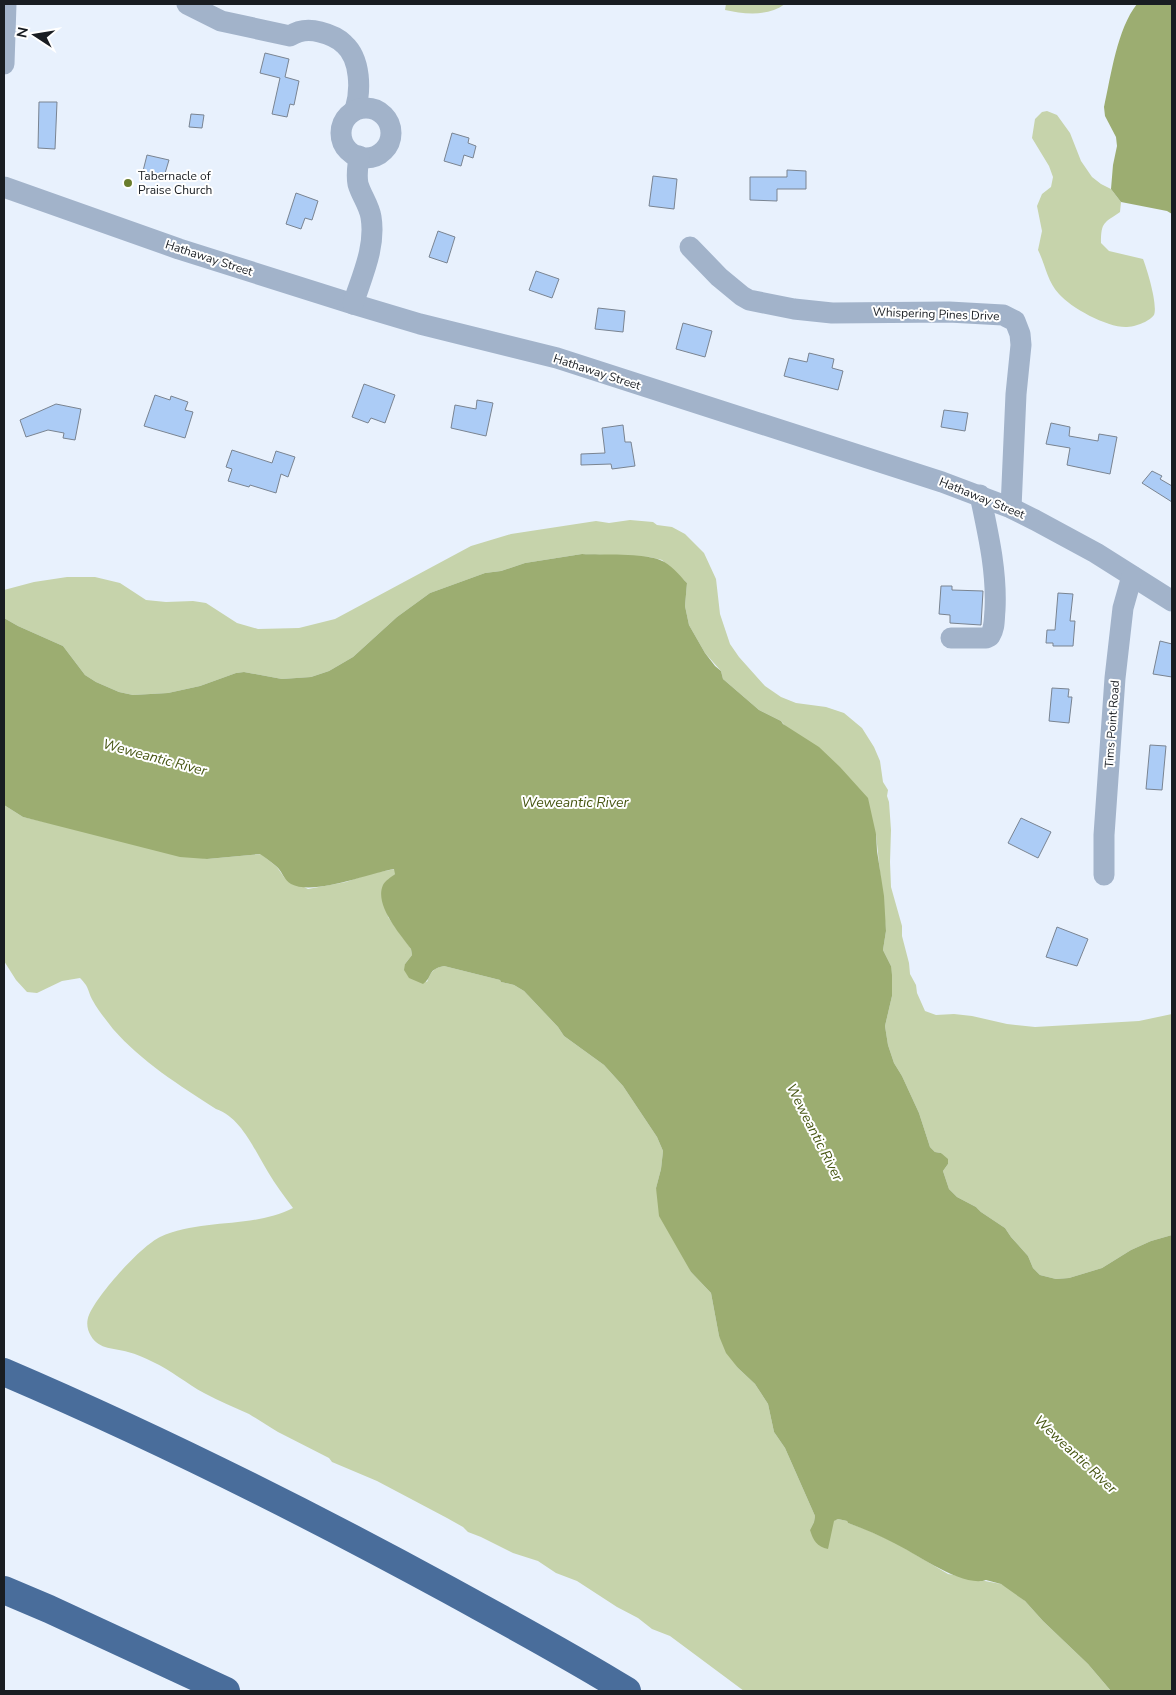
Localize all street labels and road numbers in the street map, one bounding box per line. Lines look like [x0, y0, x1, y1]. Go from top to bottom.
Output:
street label: Hathaway Street [163, 236, 256, 280]
street label: Whispering Pines Drive [872, 304, 1000, 324]
street label: Hathaway Street [551, 350, 644, 394]
street label: Hathaway Street [937, 474, 1028, 523]
street label: Tims Point Road [1101, 680, 1123, 768]

